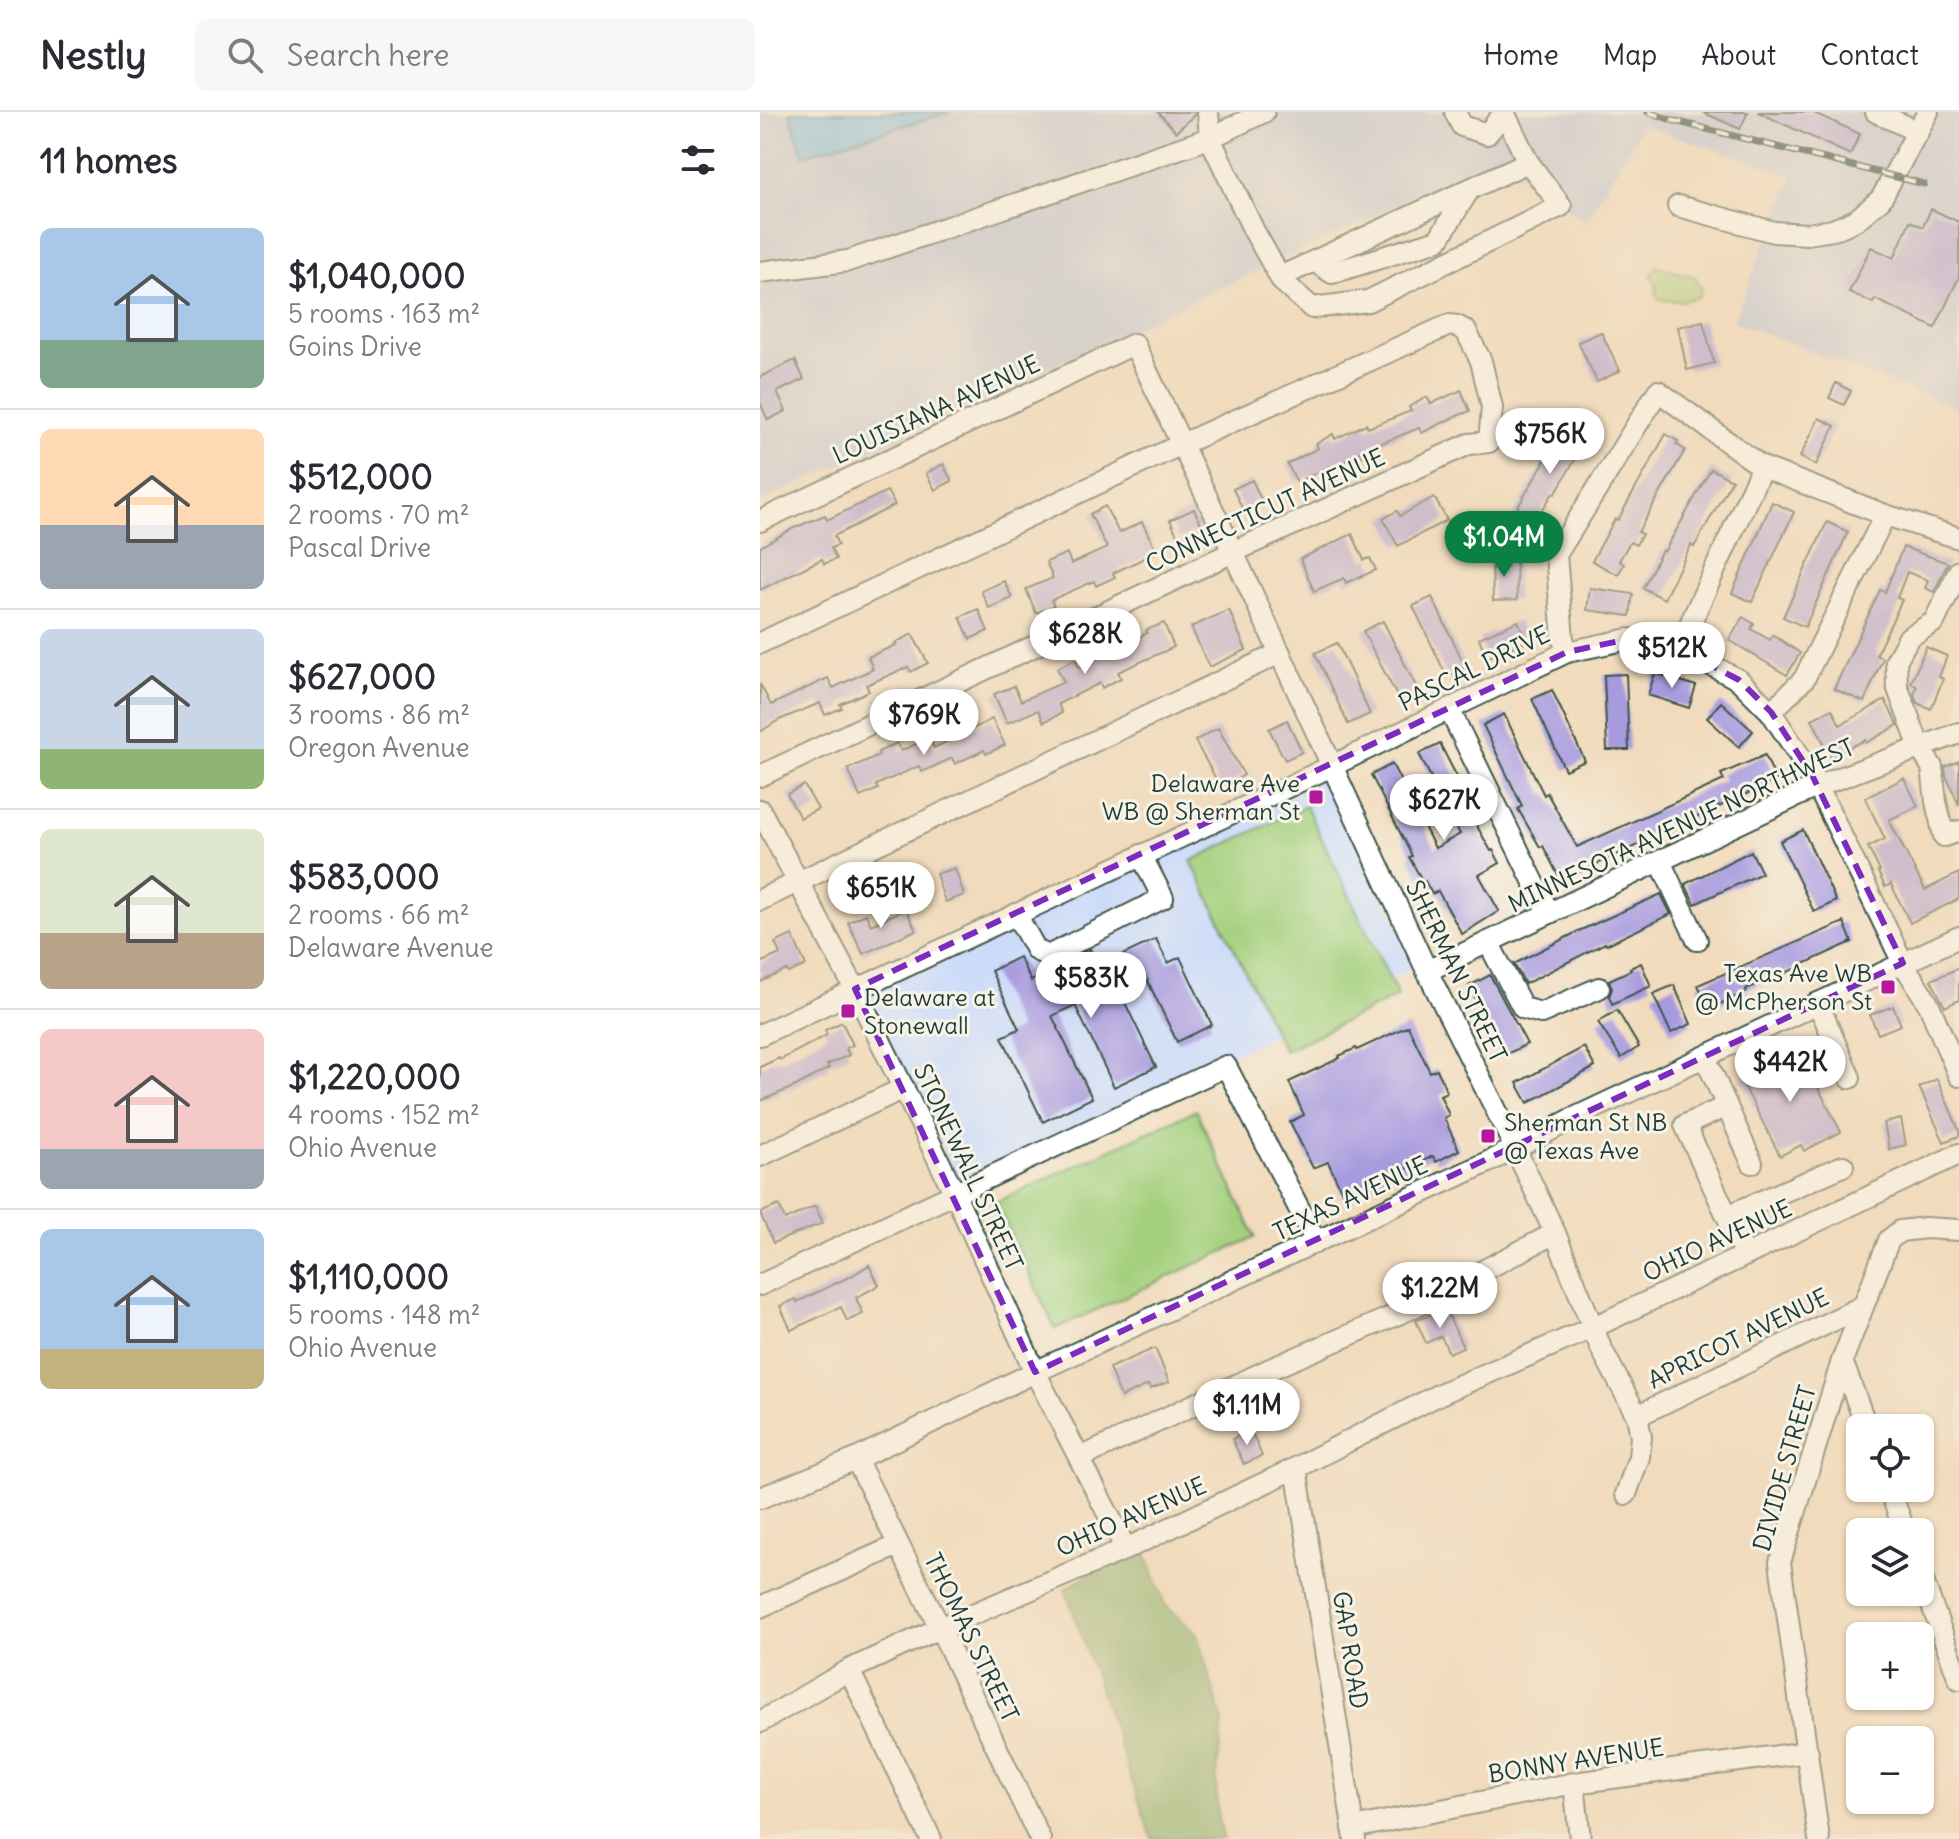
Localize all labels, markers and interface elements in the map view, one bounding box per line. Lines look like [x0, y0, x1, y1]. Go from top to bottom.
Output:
search box [195, 19, 755, 91]
text: Nestly [40, 32, 147, 79]
icon: search [223, 33, 267, 77]
text: Search here [287, 36, 449, 74]
text: Home [1483, 37, 1559, 73]
text: Map [1603, 37, 1657, 73]
text: About [1701, 37, 1776, 73]
text: Contact [1820, 37, 1919, 73]
icon: filters [676, 138, 720, 182]
text: 11 homes [40, 139, 177, 182]
text: $1,040,000 [288, 254, 466, 297]
icon: home [104, 260, 200, 356]
text: 5 rooms · 163 m² [288, 297, 480, 330]
text: Goins Drive [288, 330, 422, 363]
street label: LOUISIANA AVENUE [828, 348, 1044, 470]
pin: $756K [1494, 408, 1606, 476]
text: $756K [1513, 417, 1587, 450]
street label: CONNECTICUT AVENUE [1141, 441, 1389, 579]
text: $512,000 [288, 455, 433, 498]
icon: home [104, 461, 200, 557]
text: 2 rooms · 70 m² [288, 498, 469, 531]
pin: $1.04M [1439, 511, 1569, 579]
text: $1.04M [1463, 520, 1545, 553]
text: Pascal Drive [288, 531, 431, 564]
pin: $628K [1029, 608, 1141, 676]
text: $628K [1048, 617, 1122, 650]
street label: PASCAL DRIVE [1394, 619, 1554, 717]
pin: $512K [1616, 622, 1728, 690]
text: $512K [1637, 631, 1707, 664]
text: $627,000 [288, 655, 436, 698]
icon: home [104, 661, 200, 757]
pin: $769K [868, 689, 980, 757]
text: 3 rooms · 86 m² [288, 698, 470, 731]
text: $769K [888, 698, 960, 731]
text: Oregon Avenue [288, 731, 469, 764]
street label: MINNESOTA AVENUE NORTHWEST [1503, 731, 1859, 919]
place label: Delaware Ave WB @ Sherman St [1102, 768, 1300, 826]
pin: $627K [1388, 774, 1500, 842]
text: $627K [1408, 783, 1480, 816]
marker: Delaware Ave WB @ Sherman St [1307, 788, 1325, 806]
text: $583,000 [288, 855, 440, 898]
icon: home [104, 861, 200, 957]
pin: $651K [825, 862, 937, 930]
text: $651K [846, 871, 916, 904]
street label: SHERMAN STREET [1400, 875, 1514, 1067]
text: 2 rooms · 66 m² [288, 898, 470, 931]
text: Delaware Avenue [288, 931, 494, 964]
pin: $583K [1035, 952, 1147, 1020]
place label: Texas Ave WB @ McPherson St [1695, 958, 1872, 1016]
text: $583K [1053, 961, 1129, 994]
marker: Texas Ave WB @ McPherson St [1879, 978, 1897, 996]
place label: Delaware at Stonewall [864, 982, 995, 1040]
marker: Delaware at Stonewall [839, 1002, 857, 1020]
pin: $442K [1734, 1036, 1846, 1104]
text: $442K [1753, 1045, 1827, 1078]
text: $1,220,000 [288, 1055, 461, 1098]
street label: STONEWALL STREET [908, 1059, 1030, 1275]
icon: home [104, 1061, 200, 1157]
text: 4 rooms · 152 m² [288, 1098, 480, 1131]
place label: Sherman St NB @ Texas Ave [1504, 1107, 1667, 1165]
marker: Sherman St NB @ Texas Ave [1479, 1127, 1497, 1145]
text: Ohio Avenue [288, 1131, 437, 1164]
street label: TEXAS AVENUE [1268, 1149, 1432, 1247]
street label: OHIO AVENUE [1638, 1192, 1796, 1288]
text: $1,110,000 [288, 1255, 449, 1298]
icon: home [104, 1261, 200, 1357]
pin: $1.22M [1375, 1262, 1505, 1330]
text: $1.22M [1400, 1271, 1480, 1304]
street label: APRICOT AVENUE [1643, 1281, 1833, 1395]
text: 5 rooms · 148 m² [288, 1298, 481, 1331]
text: Ohio Avenue [288, 1331, 437, 1364]
pin: $1.11M [1182, 1379, 1312, 1447]
street label: DIVIDE STREET [1746, 1382, 1822, 1554]
text: $1.11M [1212, 1388, 1282, 1421]
map controls [1846, 1414, 1934, 1814]
button: locate [1846, 1414, 1934, 1502]
street label: OHIO AVENUE [1051, 1470, 1211, 1562]
button: layers [1846, 1518, 1934, 1606]
street label: THOMAS STREET [918, 1548, 1026, 1726]
street label: GAP ROAD [1327, 1589, 1375, 1711]
button: + [1846, 1622, 1934, 1710]
button: − [1846, 1726, 1934, 1814]
street label: BONNY AVENUE [1486, 1731, 1666, 1789]

